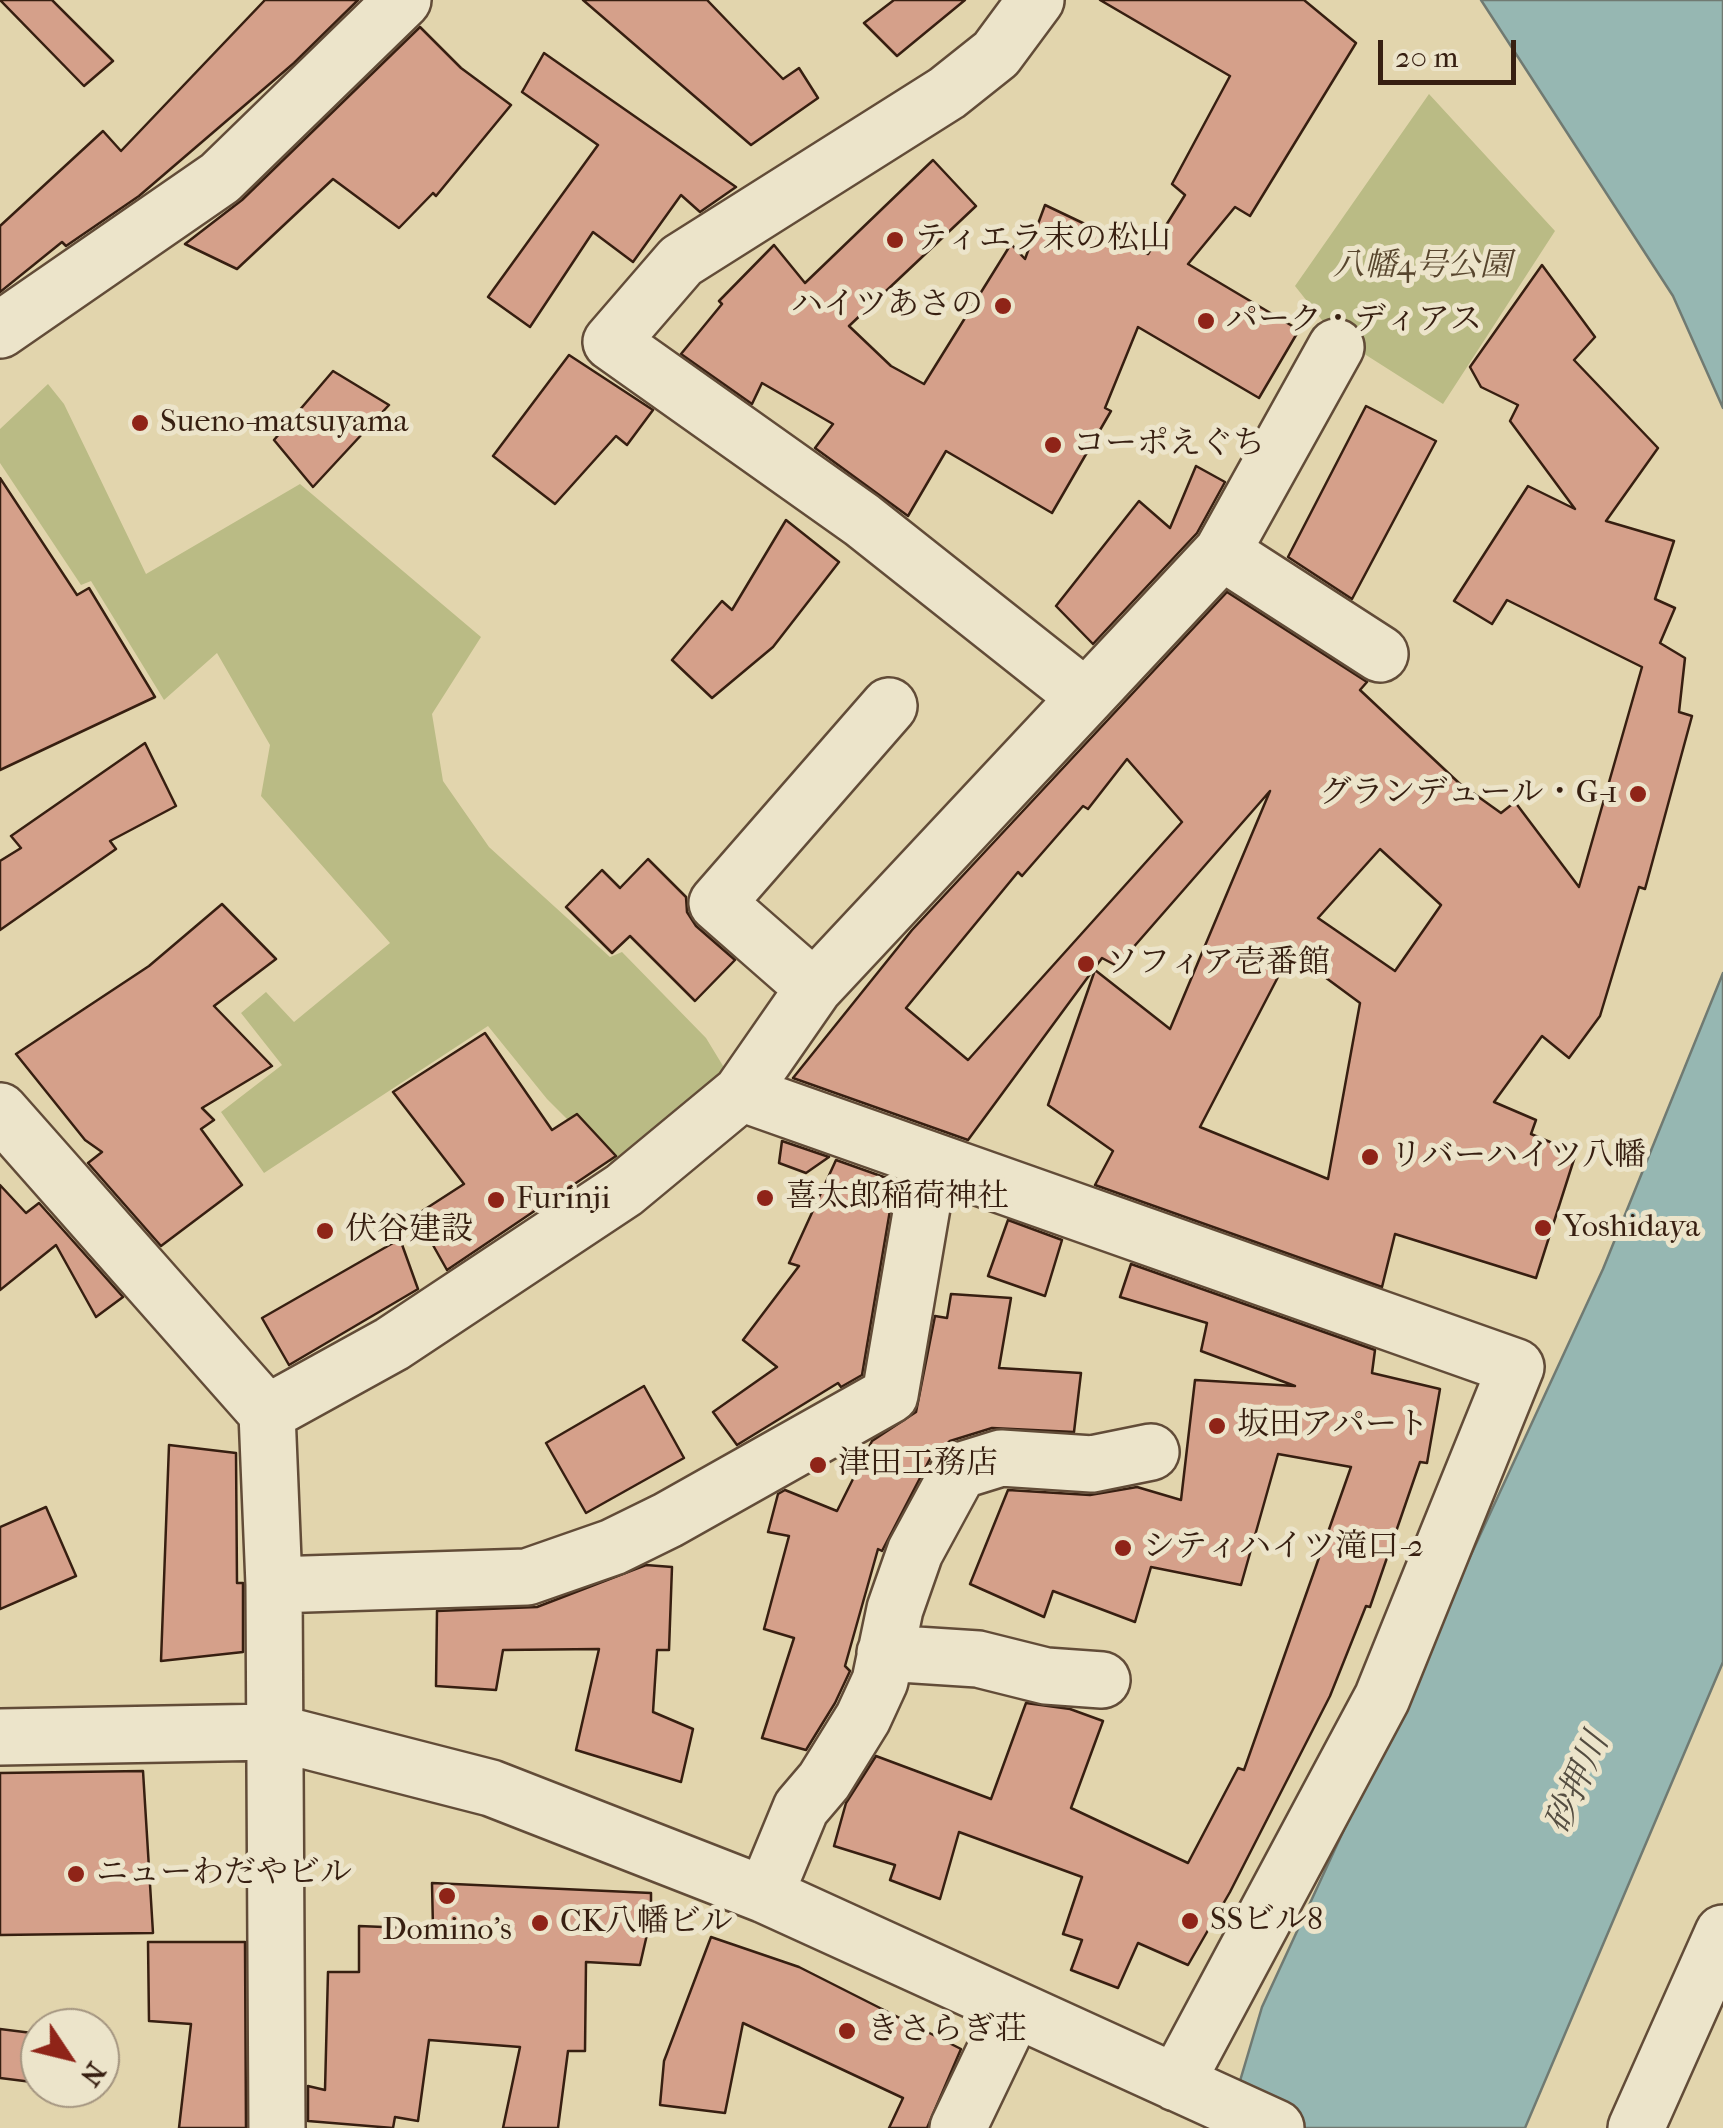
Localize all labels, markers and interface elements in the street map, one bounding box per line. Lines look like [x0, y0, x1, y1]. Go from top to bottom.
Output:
scale bar [1383, 20, 1520, 82]
text: 20 m [1395, 40, 1458, 75]
place label: ティエラ末の松山 [915, 221, 1171, 259]
marker: ティエラ末の松山 [884, 229, 906, 251]
park label: 八幡4号公園 [1333, 248, 1511, 286]
place label: ハイツあさの [791, 287, 983, 325]
marker: ハイツあさの [992, 295, 1014, 317]
place label: パーク・ディアス [1226, 302, 1482, 340]
marker: パーク・ディアス [1195, 310, 1217, 332]
place label: Sueno-matsuyama [160, 404, 408, 442]
marker: Sueno-matsuyama [129, 412, 151, 434]
place label: コーポえぐち [1073, 426, 1265, 464]
marker: コーポえぐち [1042, 434, 1064, 456]
place label: グランデュール・G-1 [1320, 775, 1618, 813]
marker: グランデュール・G-1 [1627, 783, 1649, 805]
place label: ソフィア壱番館 [1106, 945, 1330, 983]
marker: ソフィア壱番館 [1075, 953, 1097, 975]
place label: リバーハイツ八幡 [1390, 1138, 1646, 1176]
marker: リバーハイツ八幡 [1359, 1146, 1381, 1168]
place label: 喜太郎稲荷神社 [785, 1179, 1009, 1217]
place label: Furinji [516, 1181, 610, 1219]
marker: 喜太郎稲荷神社 [754, 1187, 776, 1209]
marker: Furinji [485, 1189, 507, 1211]
place label: Yoshidaya [1563, 1209, 1700, 1247]
place label: 伏谷建設 [345, 1212, 473, 1250]
marker: Yoshidaya [1532, 1217, 1554, 1239]
marker: 伏谷建設 [314, 1220, 336, 1242]
place label: 坂田アパート [1237, 1407, 1429, 1445]
marker: 坂田アパート [1206, 1415, 1228, 1437]
place label: 津田工務店 [838, 1446, 998, 1484]
marker: 津田工務店 [807, 1454, 829, 1476]
place label: シティハイツ滝口-2 [1143, 1529, 1424, 1567]
marker: シティハイツ滝口-2 [1112, 1537, 1134, 1559]
water label: 砂押川 [1538, 1727, 1620, 1841]
place label: ニューわだやビル [96, 1855, 352, 1893]
marker: ニューわだやビル [65, 1863, 87, 1885]
marker: Domino's [436, 1885, 458, 1907]
place label: SSビル8 [1210, 1902, 1323, 1940]
place label: CK八幡ビル [560, 1904, 733, 1942]
marker: SSビル8 [1179, 1910, 1201, 1932]
place label: Domino's [382, 1912, 512, 1950]
marker: CK八幡ビル [529, 1912, 551, 1934]
north arrow [20, 2008, 120, 2108]
place label: きさらぎ荘 [867, 2012, 1027, 2050]
marker: きさらぎ荘 [836, 2020, 858, 2042]
text: N [74, 2056, 113, 2093]

